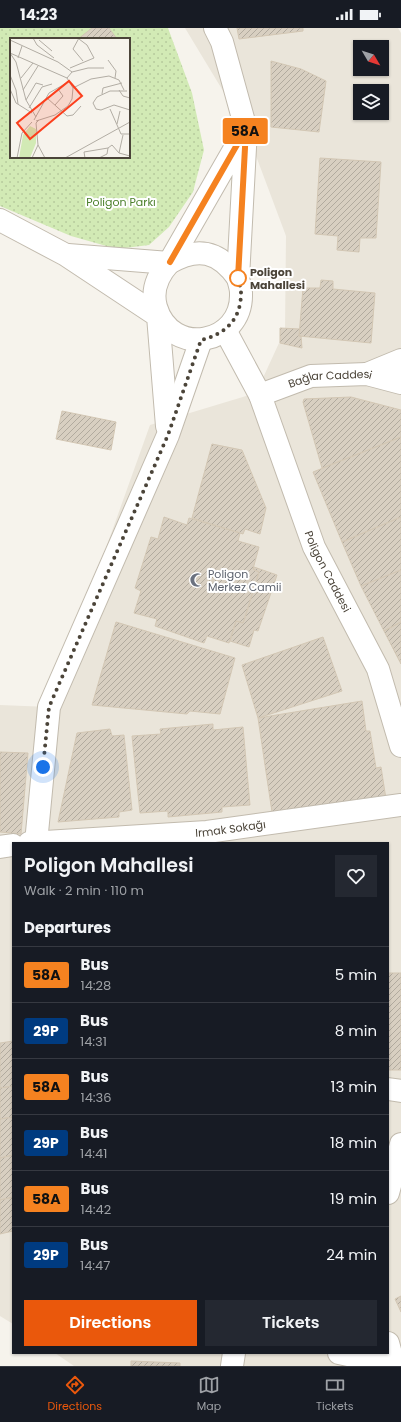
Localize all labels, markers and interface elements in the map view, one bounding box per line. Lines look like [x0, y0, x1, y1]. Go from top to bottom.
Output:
text: 14:23 [20, 4, 58, 25]
inset map [10, 38, 130, 158]
north arrow [353, 40, 389, 76]
map controls [353, 40, 389, 120]
button: layers [353, 84, 389, 120]
line badge: 58A [222, 118, 268, 144]
text: 58A [231, 121, 259, 141]
park label: Poligon Parkı [86, 194, 156, 210]
place label: Poligon Mahallesi [250, 264, 305, 293]
marker: Poligon Mahallesi [229, 269, 247, 287]
street label: Bağlar Caddesi [286, 366, 374, 392]
street label: Poligon Caddesi [301, 528, 355, 615]
place label: Poligon Merkez Camii [208, 566, 282, 595]
mosque icon: Poligon Merkez Camii [189, 572, 205, 588]
your location [33, 757, 53, 777]
street label: Irmak Sokağı [195, 816, 267, 841]
text: Poligon Mahallesi [24, 852, 194, 879]
button: heart [335, 855, 377, 897]
text: Walk · 2 min · 110 m [24, 881, 144, 900]
text: Departures [24, 917, 111, 938]
text: Bus [81, 954, 109, 975]
text: 5 min [335, 964, 377, 985]
text: 58A [32, 965, 61, 985]
text: 14:28 [81, 976, 111, 995]
text: Bus [80, 1010, 108, 1031]
text: 8 min [335, 1020, 377, 1041]
text: 29P [33, 1021, 59, 1041]
text: 14:31 [80, 1032, 107, 1051]
text: Bus [81, 1066, 109, 1087]
text: 13 min [331, 1076, 377, 1097]
text: 58A [32, 1077, 61, 1097]
text: 14:36 [81, 1088, 112, 1107]
text: Bus [80, 1122, 108, 1143]
text: 18 min [330, 1132, 377, 1153]
text: 29P [33, 1133, 59, 1153]
text: 14:41 [80, 1144, 107, 1163]
text: Bus [81, 1178, 109, 1199]
text: 19 min [330, 1188, 377, 1209]
text: 58A [32, 1189, 61, 1209]
text: 14:42 [81, 1200, 111, 1219]
text: Bus [80, 1234, 108, 1255]
text: 24 min [326, 1244, 377, 1265]
text: 29P [33, 1245, 59, 1265]
text: 14:47 [80, 1256, 110, 1275]
button: Directions [24, 1300, 197, 1346]
button: Tickets [205, 1300, 377, 1346]
tab: Directions [47, 1374, 102, 1415]
tab: Map [197, 1374, 221, 1415]
tab: Tickets [316, 1374, 354, 1415]

